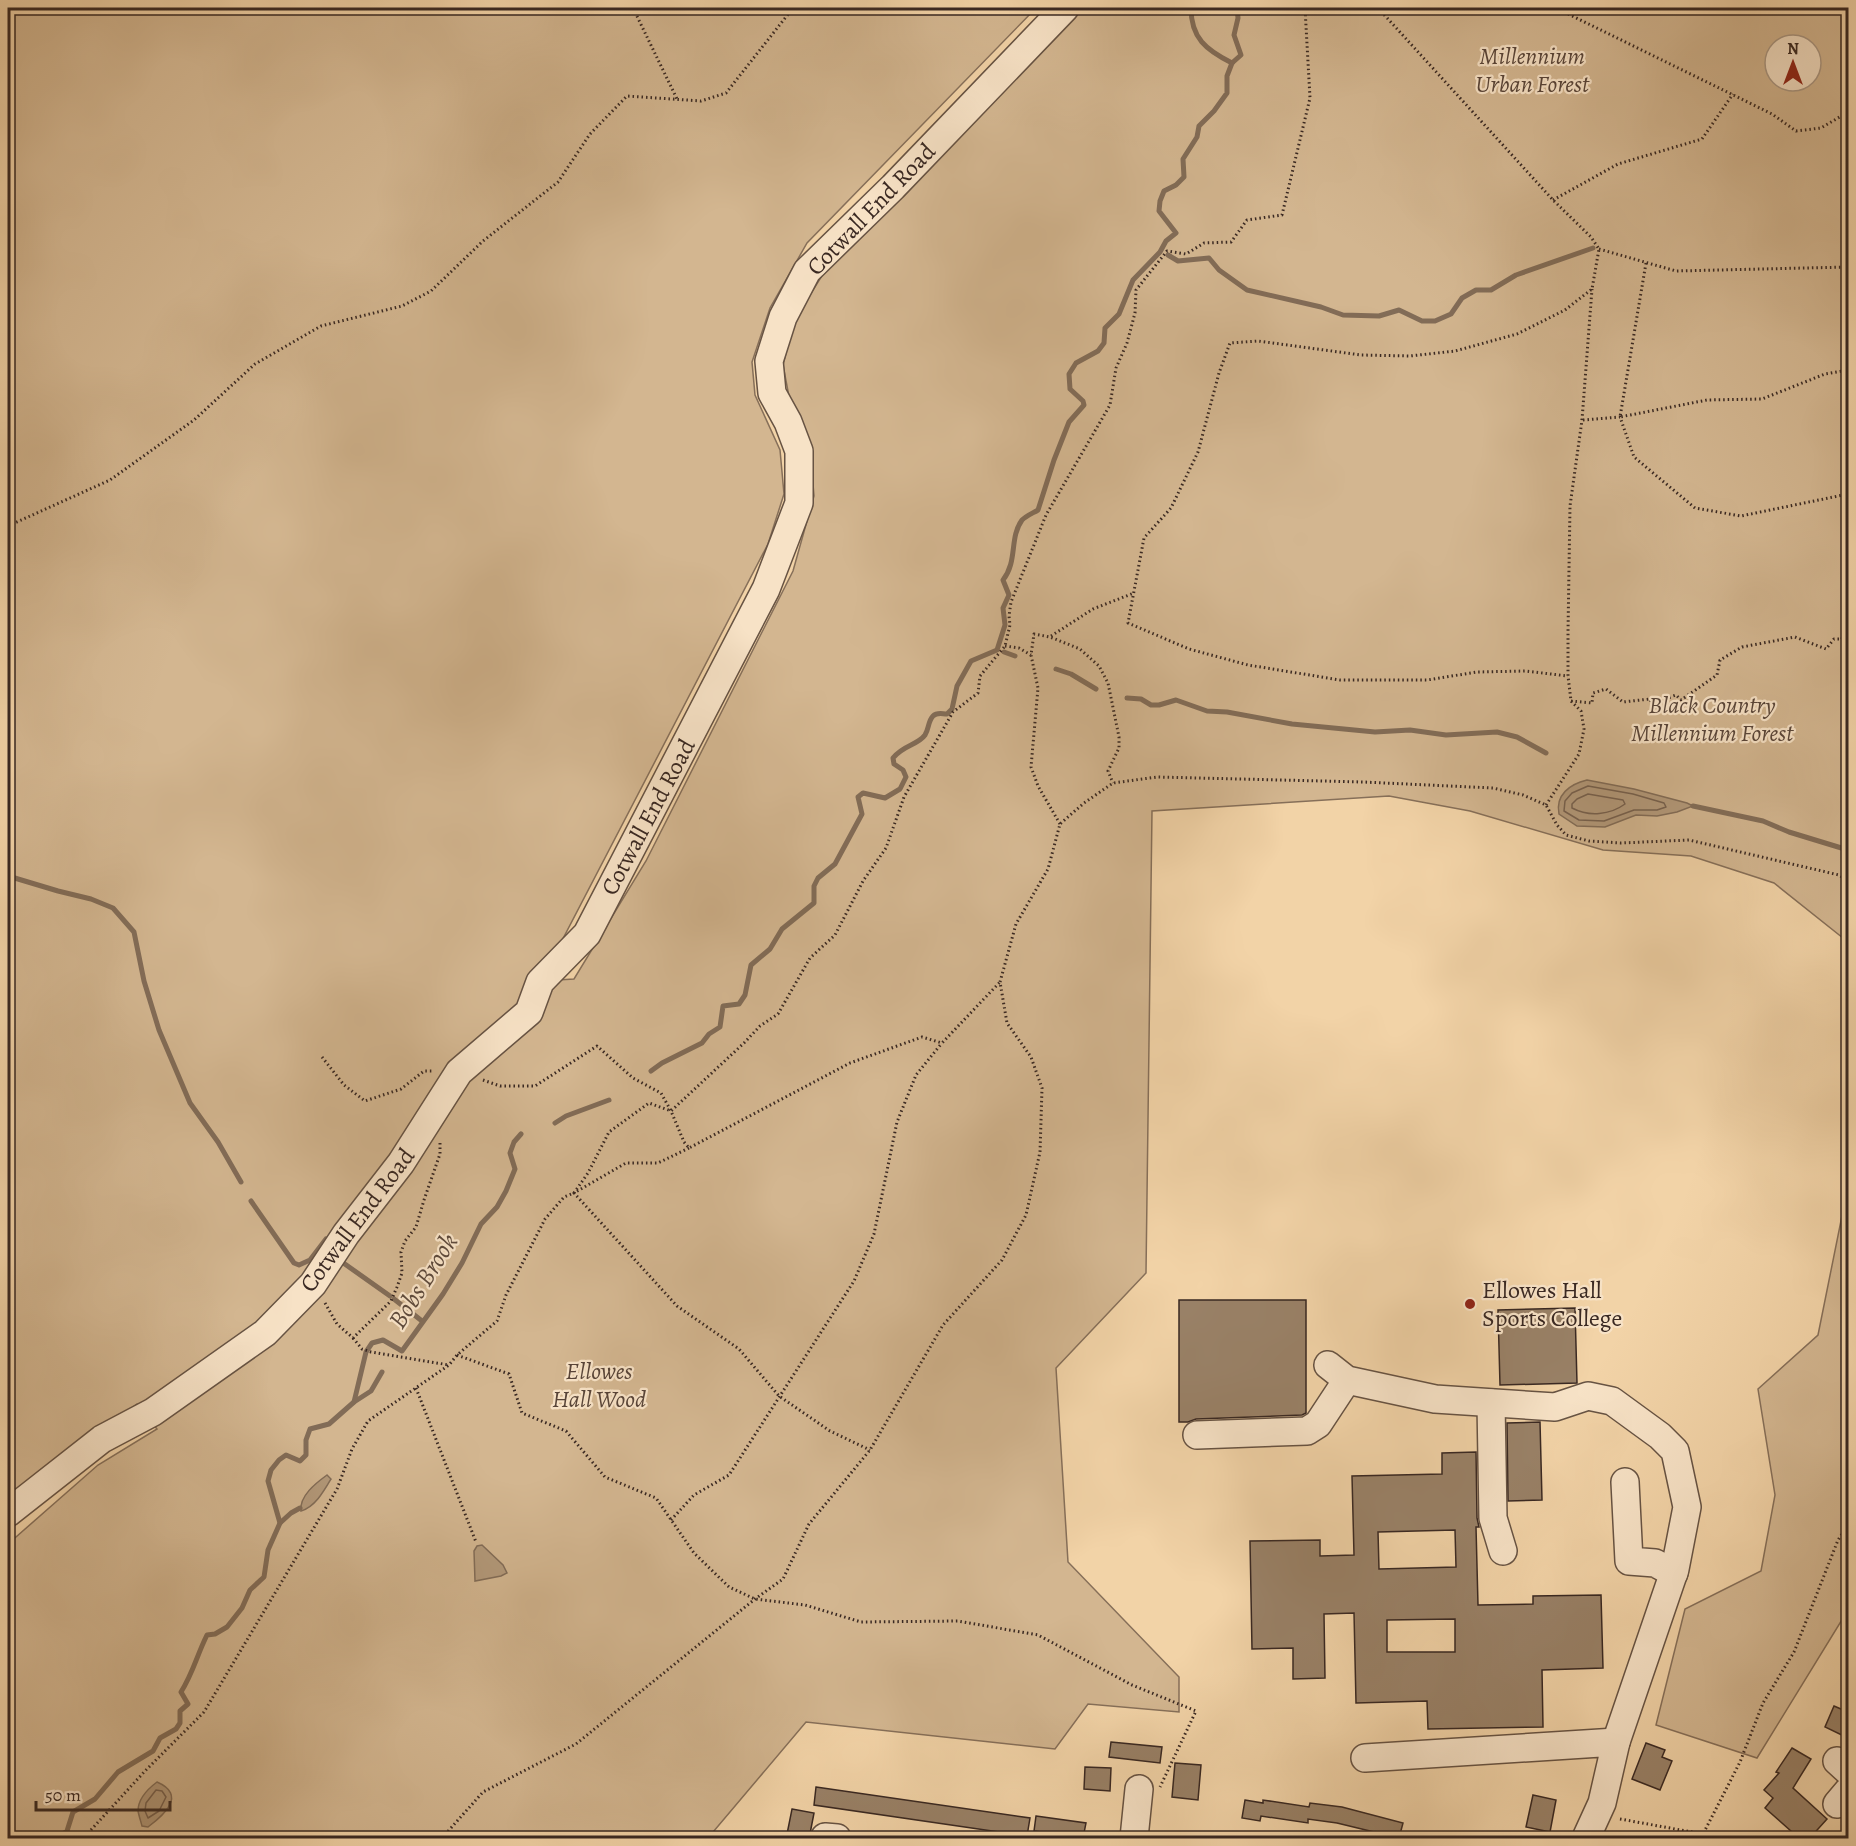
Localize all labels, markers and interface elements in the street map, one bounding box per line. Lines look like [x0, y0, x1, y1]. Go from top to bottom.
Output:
north arrow [1763, 33, 1823, 93]
text: N [1787, 38, 1799, 60]
park label: Millennium Urban Forest [1475, 40, 1590, 100]
street label: Cotwall End Road [799, 136, 943, 282]
park label: Black Country Millennium Forest [1631, 689, 1794, 749]
street label: Cotwall End Road [593, 733, 703, 901]
street label: Cotwall End Road [292, 1141, 422, 1299]
water label: Bobs Brook [380, 1227, 466, 1335]
place label: Ellowes Hall Sports College [1482, 1274, 1622, 1334]
marker: Ellowes Hall Sports College [1463, 1297, 1477, 1311]
park label: Ellowes Hall Wood [552, 1355, 646, 1415]
scale bar [36, 1774, 170, 1812]
text: 50 m [45, 1783, 81, 1807]

